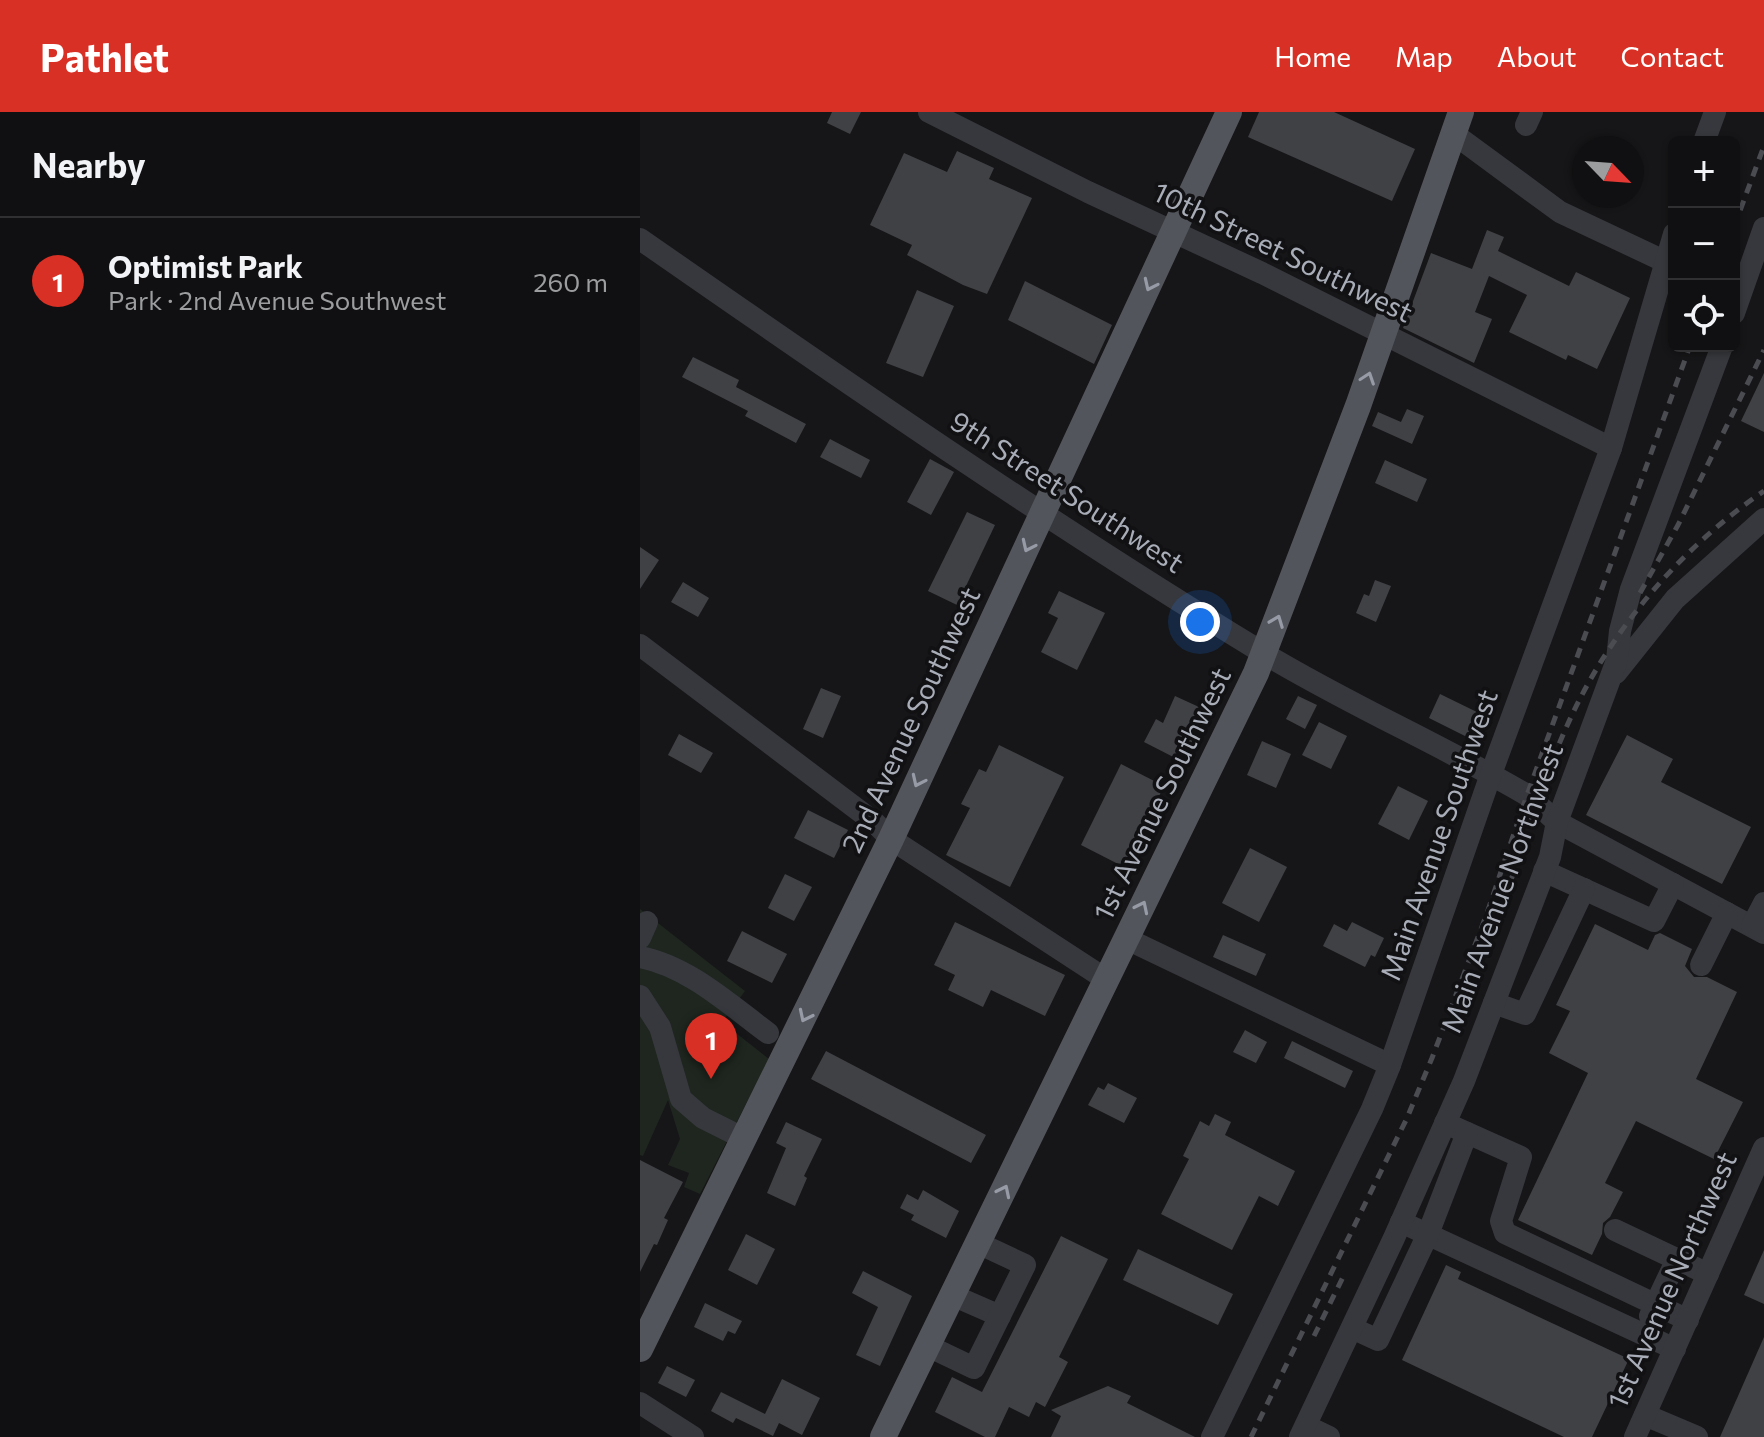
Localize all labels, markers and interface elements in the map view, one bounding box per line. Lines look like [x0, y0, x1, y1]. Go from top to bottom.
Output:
text: Pathlet [40, 33, 169, 80]
text: Home [1274, 39, 1351, 73]
text: Map [1395, 39, 1453, 73]
text: About [1497, 39, 1577, 73]
text: Contact [1621, 39, 1724, 73]
north arrow [1572, 136, 1644, 208]
map controls [1668, 136, 1740, 352]
button: + [1668, 136, 1740, 208]
text: Nearby [32, 143, 146, 185]
street label: 10th Street Southwest [1148, 173, 1419, 329]
button: − [1668, 208, 1740, 280]
text: Optimist Park [108, 247, 303, 284]
text: 1 [52, 266, 64, 297]
text: 260 m [533, 266, 608, 297]
one-way arrow [1144, 276, 1160, 291]
button: locate [1668, 280, 1740, 352]
text: Park · 2nd Avenue Southwest [108, 284, 447, 315]
one-way arrow [1358, 371, 1374, 385]
street label: 9th Street Southwest [945, 403, 1191, 579]
one-way arrow [1022, 538, 1038, 552]
street label: 2nd Avenue Southwest [834, 582, 986, 858]
your location [1180, 602, 1220, 642]
one-way arrow [1267, 615, 1284, 629]
street label: 1st Avenue Southwest [1085, 662, 1237, 926]
street label: Main Avenue Southwest [1372, 685, 1504, 985]
street label: Main Avenue Northwest [1433, 738, 1569, 1037]
one-way arrow [912, 773, 928, 788]
one-way arrow [1132, 901, 1148, 915]
one-way arrow [799, 1007, 815, 1022]
pin: 1 [685, 1013, 737, 1079]
street label: 1st Avenue Northwest [1599, 1146, 1743, 1413]
one-way arrow [994, 1185, 1010, 1199]

